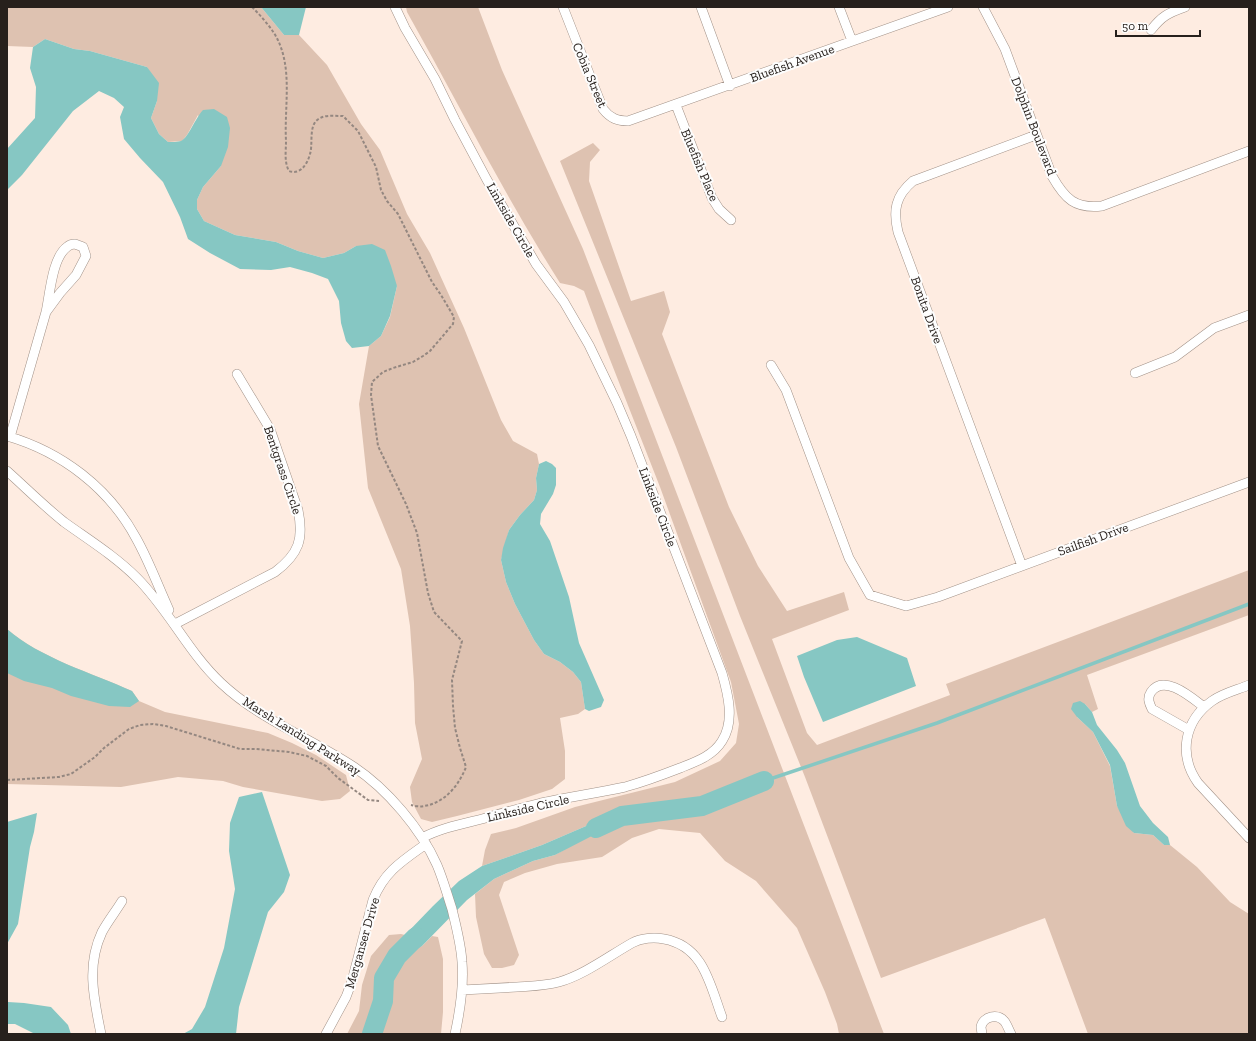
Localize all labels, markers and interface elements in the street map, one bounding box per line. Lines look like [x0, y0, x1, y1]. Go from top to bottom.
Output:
scale bar [1116, 12, 1200, 38]
text: 50 m [1122, 19, 1149, 33]
street label: Cobia Street [570, 40, 610, 110]
street label: Bluefish Avenue [748, 41, 836, 85]
street label: Dolphin Boulevard [1008, 75, 1060, 177]
street label: Bluefish Place [678, 127, 722, 203]
street label: Linkside Circle [484, 180, 538, 260]
street label: Bonita Drive [908, 274, 946, 346]
street label: Bentgrass Circle [261, 424, 305, 516]
street label: Linkside Circle [636, 465, 680, 549]
street label: Sailfish Drive [1056, 519, 1130, 559]
street label: Marsh Landing Parkway [240, 693, 364, 779]
street label: Linkside Circle [486, 791, 570, 825]
street label: Merganser Drive [342, 896, 382, 990]

